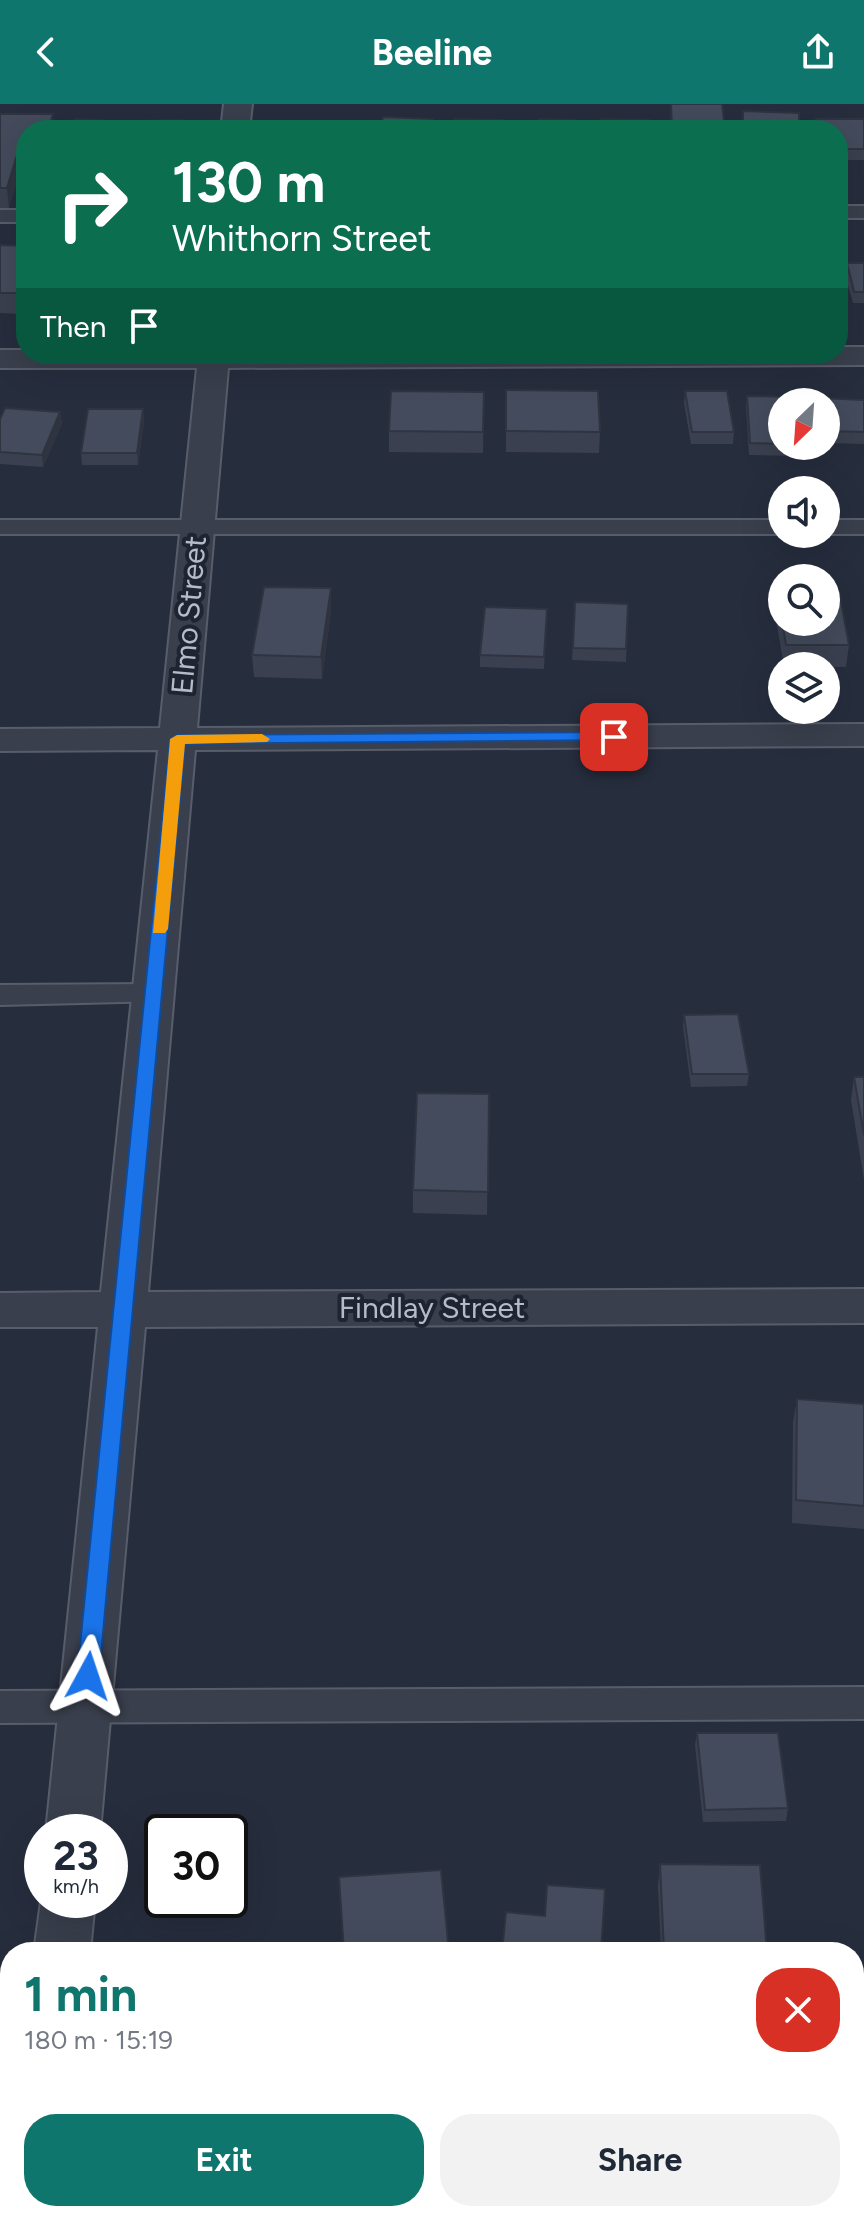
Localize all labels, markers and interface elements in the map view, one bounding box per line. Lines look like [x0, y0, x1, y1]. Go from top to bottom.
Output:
icon: back [24, 30, 68, 74]
icon: share [796, 30, 840, 74]
text: Beeline [372, 31, 492, 74]
text: 130 m [172, 149, 325, 216]
icon: right [40, 152, 144, 256]
text: Whithorn Street [172, 217, 432, 260]
icon: arrive [122, 304, 166, 348]
text: Then [40, 308, 106, 345]
north arrow [768, 388, 840, 460]
map controls [768, 388, 840, 724]
button: sound [768, 476, 840, 548]
street label: Elmo Street [163, 534, 214, 696]
button: search [768, 564, 840, 636]
button: layers [768, 652, 840, 724]
pin [580, 703, 648, 771]
icon: arrive [592, 715, 636, 759]
street label: Findlay Street [339, 1289, 525, 1326]
position arrow [46, 1634, 130, 1718]
speed limit sign: 30 [144, 1814, 248, 1918]
text: 23 [53, 1832, 99, 1880]
text: km/h [53, 1874, 99, 1898]
text: 1 min [24, 1965, 137, 2023]
button: close [756, 1968, 840, 2052]
text: 180 m · 15:19 [24, 2024, 173, 2056]
button: Exit [24, 2114, 424, 2206]
button: Share [440, 2114, 840, 2206]

